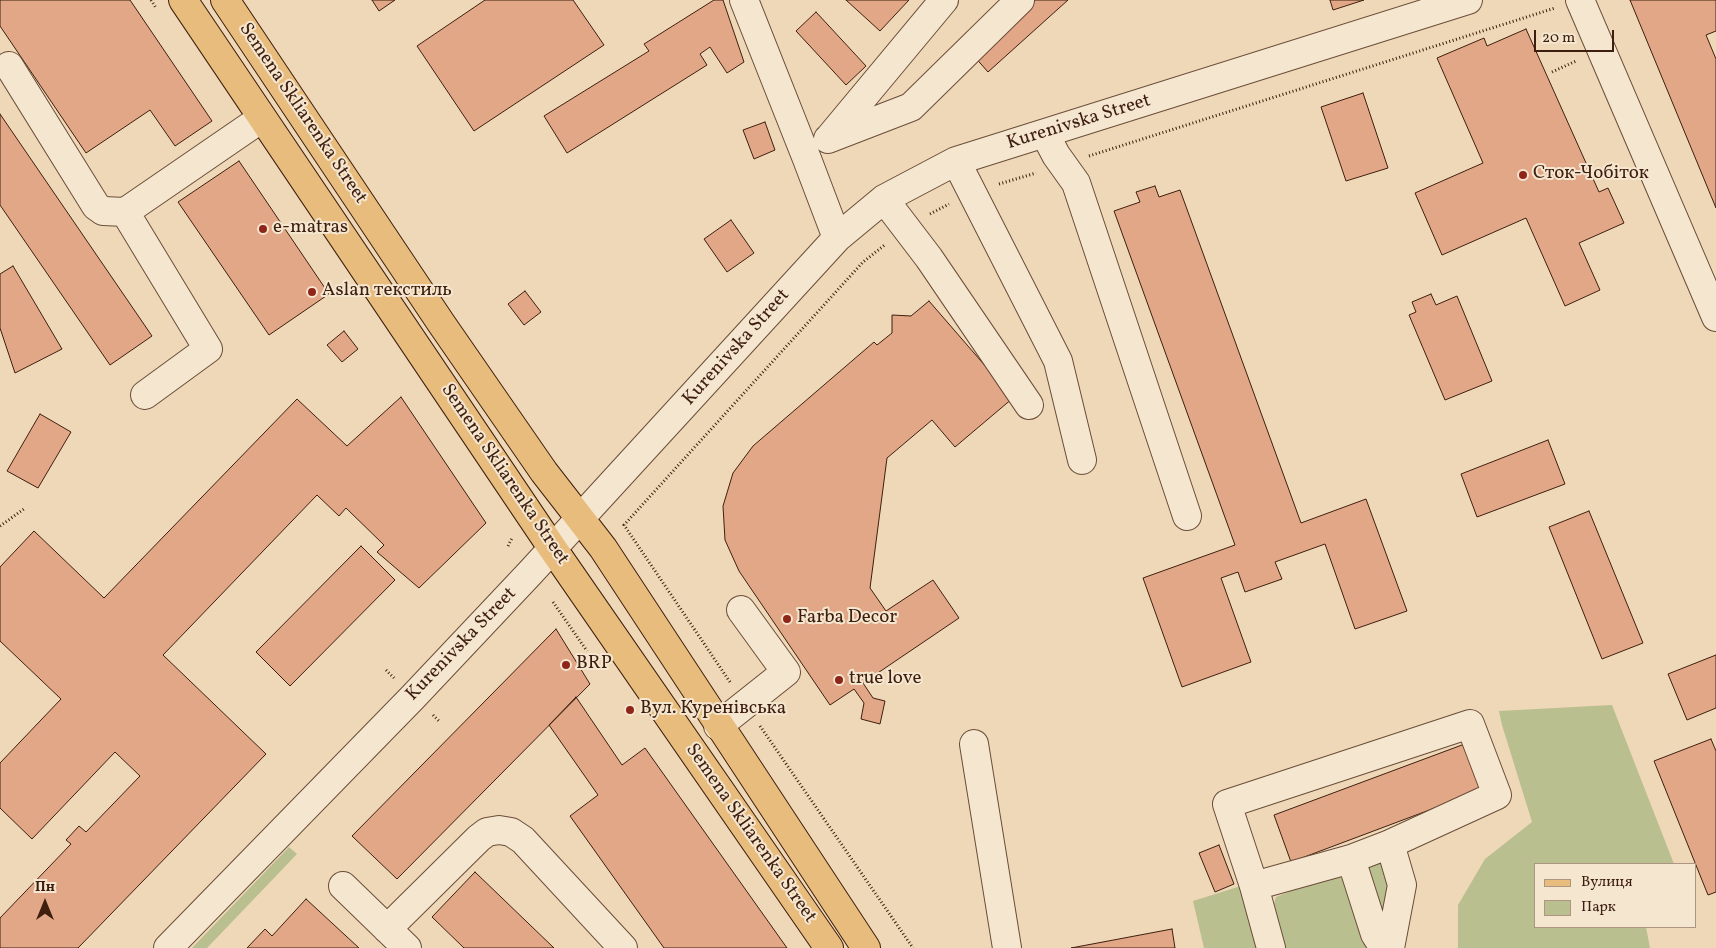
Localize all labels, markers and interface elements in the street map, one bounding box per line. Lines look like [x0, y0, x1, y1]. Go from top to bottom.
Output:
street label: Semena Skliarenka Street [233, 19, 371, 209]
scale bar [1536, 20, 1616, 52]
text: 20 m [1542, 28, 1575, 49]
street label: Kurenivska Street [1004, 90, 1154, 156]
place label: Сток-Чобіток [1533, 164, 1649, 186]
marker: Сток-Чобіток [1517, 169, 1529, 181]
place label: e-matras [273, 218, 348, 240]
marker: e-matras [257, 223, 269, 235]
place label: Aslan текстиль [322, 281, 452, 303]
street label: Kurenivska Street [679, 285, 795, 411]
marker: Aslan текстиль [306, 286, 318, 298]
street label: Semena Skliarenka Street [435, 380, 573, 570]
street label: Kurenivska Street [402, 583, 522, 707]
place label: Farba Decor [797, 608, 897, 630]
marker: Farba Decor [781, 613, 793, 625]
place label: BRP [576, 654, 612, 676]
marker: BRP [560, 659, 572, 671]
place label: true love [849, 669, 922, 691]
marker: true love [833, 674, 845, 686]
place label: Вул. Куренівська [640, 699, 786, 721]
marker: Вул. Куренівська [624, 704, 636, 716]
street label: Semena Skliarenka Street [679, 740, 821, 928]
legend [1534, 863, 1696, 928]
text: Вулиця [1581, 872, 1632, 893]
north arrow [20, 878, 70, 928]
text: Пн [35, 878, 55, 897]
text: Парк [1581, 897, 1616, 918]

